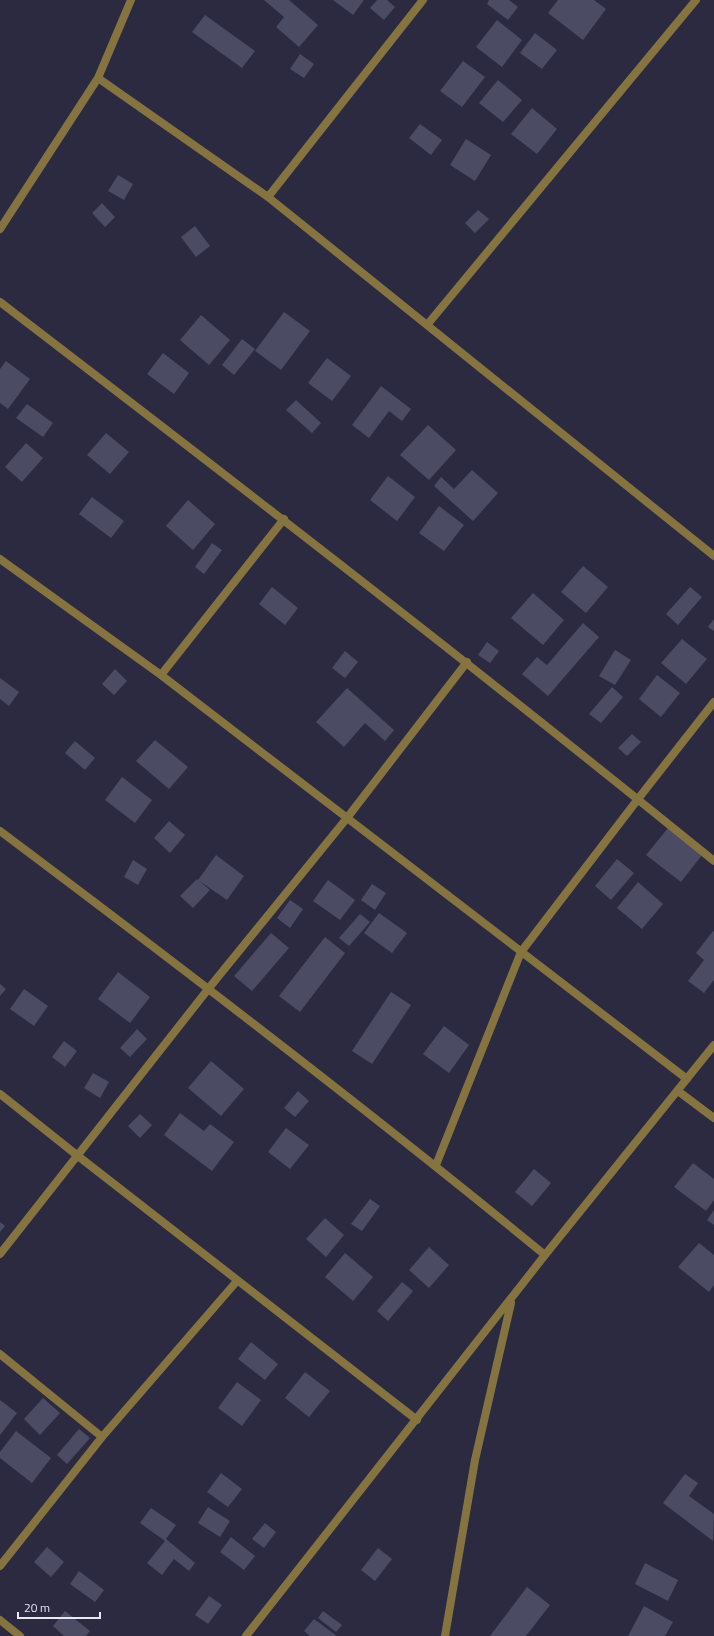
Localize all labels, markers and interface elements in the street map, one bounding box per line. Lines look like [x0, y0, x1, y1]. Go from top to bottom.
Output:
scale bar [18, 1594, 100, 1620]
text: 20 m [24, 1598, 50, 1617]

